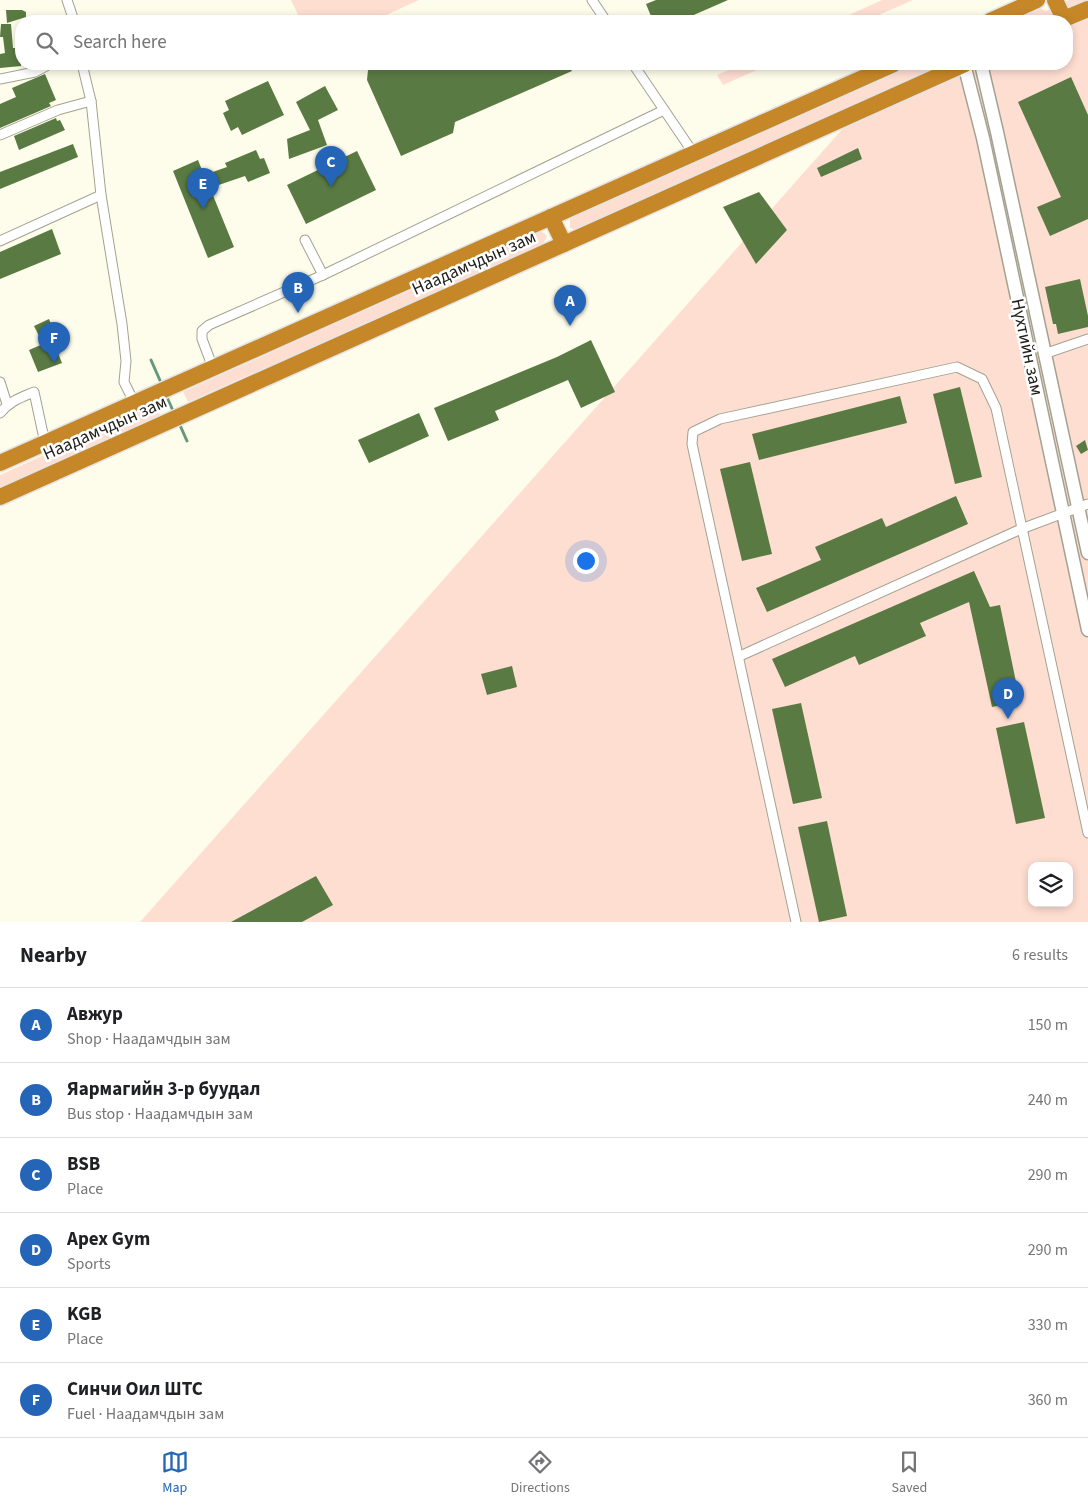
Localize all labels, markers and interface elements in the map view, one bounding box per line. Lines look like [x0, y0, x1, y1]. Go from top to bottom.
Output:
search box [15, 15, 1073, 70]
icon: search [33, 29, 61, 57]
text: Search here [73, 29, 167, 56]
pin: C [315, 146, 347, 187]
pin: E [187, 168, 219, 209]
street label: Наадамчдын зам [408, 224, 540, 302]
pin: B [282, 272, 314, 313]
pin: A [554, 285, 586, 326]
street label: Нүхтийн зам [1005, 296, 1049, 398]
pin: F [38, 322, 70, 363]
street label: Наадамчдын зам [39, 389, 171, 467]
your location [573, 548, 599, 574]
pin: D [992, 678, 1024, 719]
map controls [1028, 862, 1073, 907]
button: layers [1028, 862, 1073, 907]
text: Nearby [20, 940, 87, 970]
text: 6 results [1012, 944, 1068, 966]
text: Авжур [67, 1001, 123, 1028]
text: A [31, 1014, 41, 1036]
text: 150 m [1028, 1014, 1068, 1036]
text: Shop · Наадамчдын зам [67, 1028, 231, 1050]
text: Яармагийн 3-р буудал [67, 1076, 260, 1103]
text: B [31, 1089, 41, 1111]
text: 240 m [1028, 1089, 1068, 1111]
text: Bus stop · Наадамчдын зам [67, 1103, 253, 1125]
text: BSB [67, 1151, 100, 1178]
text: C [31, 1164, 41, 1186]
text: 290 m [1028, 1164, 1068, 1186]
text: Place [67, 1178, 103, 1200]
text: Apex Gym [67, 1226, 150, 1253]
text: D [31, 1239, 41, 1261]
text: 290 m [1028, 1239, 1068, 1261]
text: Sports [67, 1253, 111, 1275]
text: KGB [67, 1301, 102, 1328]
text: E [32, 1314, 40, 1336]
text: 330 m [1028, 1314, 1068, 1336]
text: Place [67, 1328, 103, 1350]
text: Синчи Оил ШТС [67, 1376, 203, 1403]
text: F [32, 1389, 40, 1411]
text: 360 m [1028, 1389, 1068, 1411]
text: Fuel · Наадамчдын зам [67, 1403, 224, 1425]
tab: Map [161, 1448, 189, 1498]
tab: Directions [511, 1448, 570, 1498]
tab: Saved [891, 1448, 927, 1498]

